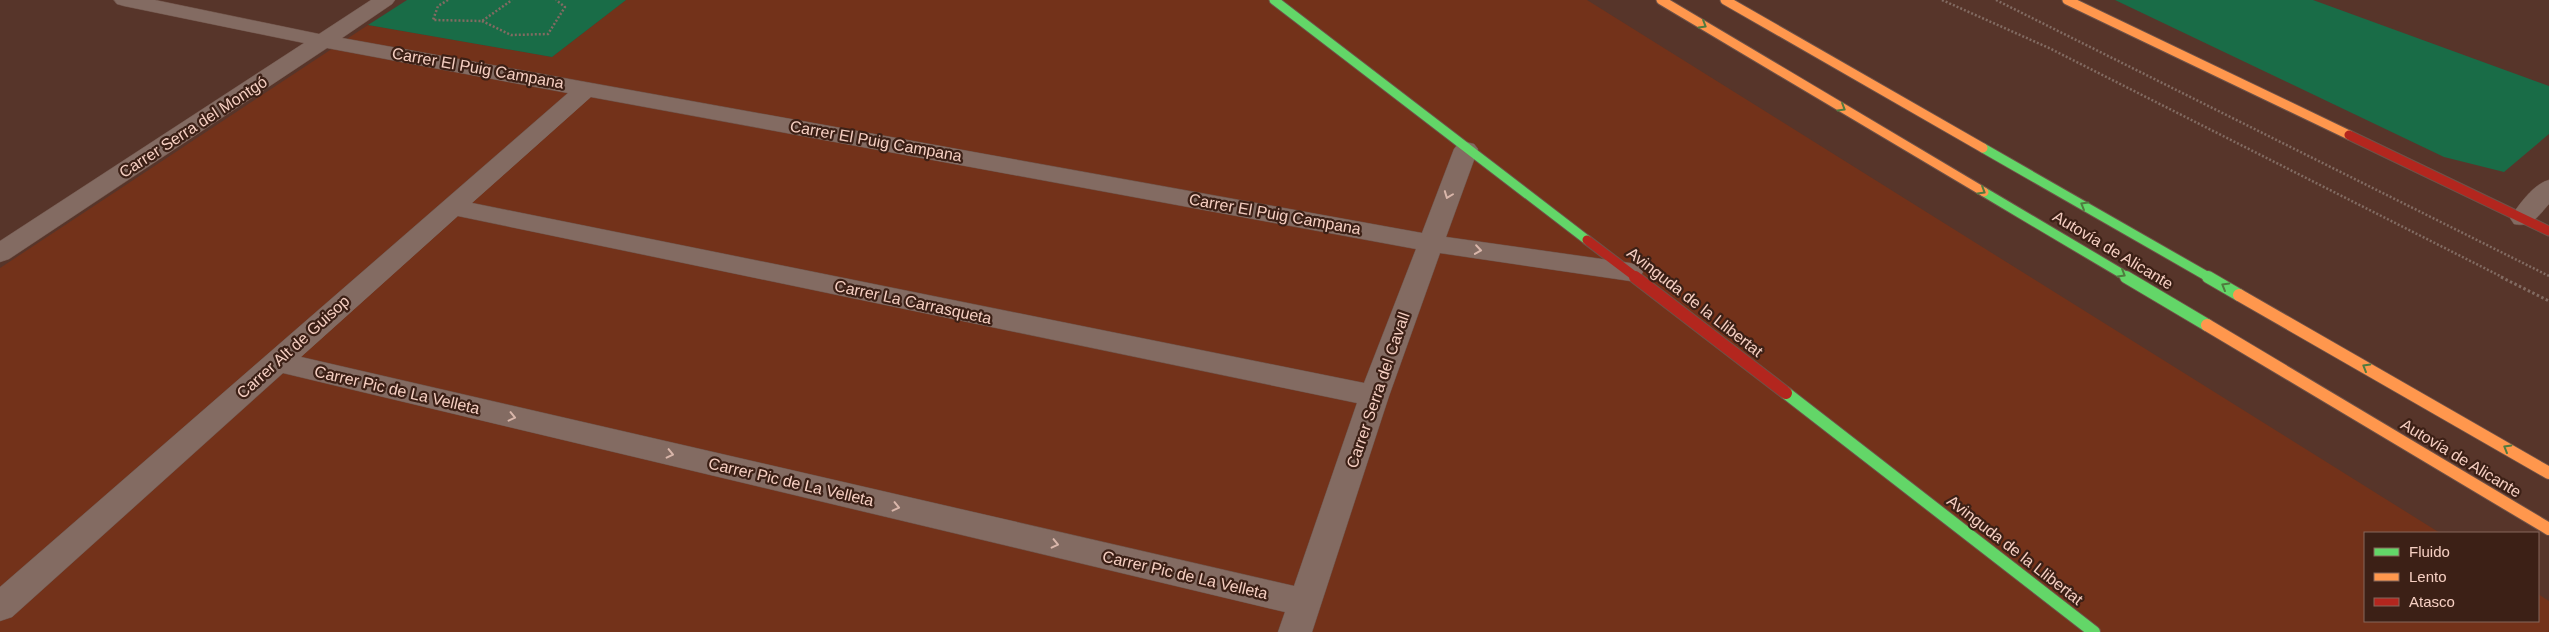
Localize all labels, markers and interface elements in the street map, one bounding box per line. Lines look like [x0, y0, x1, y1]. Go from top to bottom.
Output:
one-way arrow [1697, 18, 1706, 28]
street label: Carrer El Puig Campana [391, 44, 565, 92]
street label: Carrer Serra del Montgó [116, 73, 270, 181]
one-way arrow [1837, 102, 1846, 112]
street label: Carrer El Puig Campana [789, 117, 963, 165]
one-way arrow [1977, 185, 1986, 195]
street label: Carrer El Puig Campana [1188, 190, 1362, 238]
one-way arrow [1444, 190, 1455, 199]
one-way arrow [2081, 201, 2090, 211]
street label: Autovía de Alicante [2050, 207, 2176, 293]
one-way arrow [1474, 244, 1482, 254]
street label: Avinguda de la Llibertat [1624, 244, 1766, 360]
one-way arrow [2116, 268, 2125, 278]
street label: Carrer La Carrasqueta [833, 277, 993, 327]
one-way arrow [2222, 282, 2231, 292]
street label: Carrer Alt de Guisop [233, 292, 353, 402]
street label: Carrer Serra del Cavall [1343, 310, 1413, 470]
street label: Carrer Pic de La Velleta [313, 363, 481, 417]
one-way arrow [2362, 363, 2371, 373]
one-way arrow [507, 411, 516, 422]
street label: Autovía de Alicante [2398, 415, 2524, 501]
one-way arrow [2503, 445, 2512, 455]
one-way arrow [665, 448, 674, 459]
street label: Carrer Pic de La Velleta [707, 455, 875, 509]
street label: Avinguda de la Llibertat [1944, 492, 2086, 608]
one-way arrow [892, 501, 901, 512]
legend [2364, 532, 2539, 622]
one-way arrow [1050, 538, 1059, 549]
text: Fluido [2409, 543, 2450, 560]
street label: Carrer Pic de La Velleta [1101, 548, 1269, 602]
text: Lento [2409, 568, 2447, 585]
text: Atasco [2409, 593, 2455, 610]

